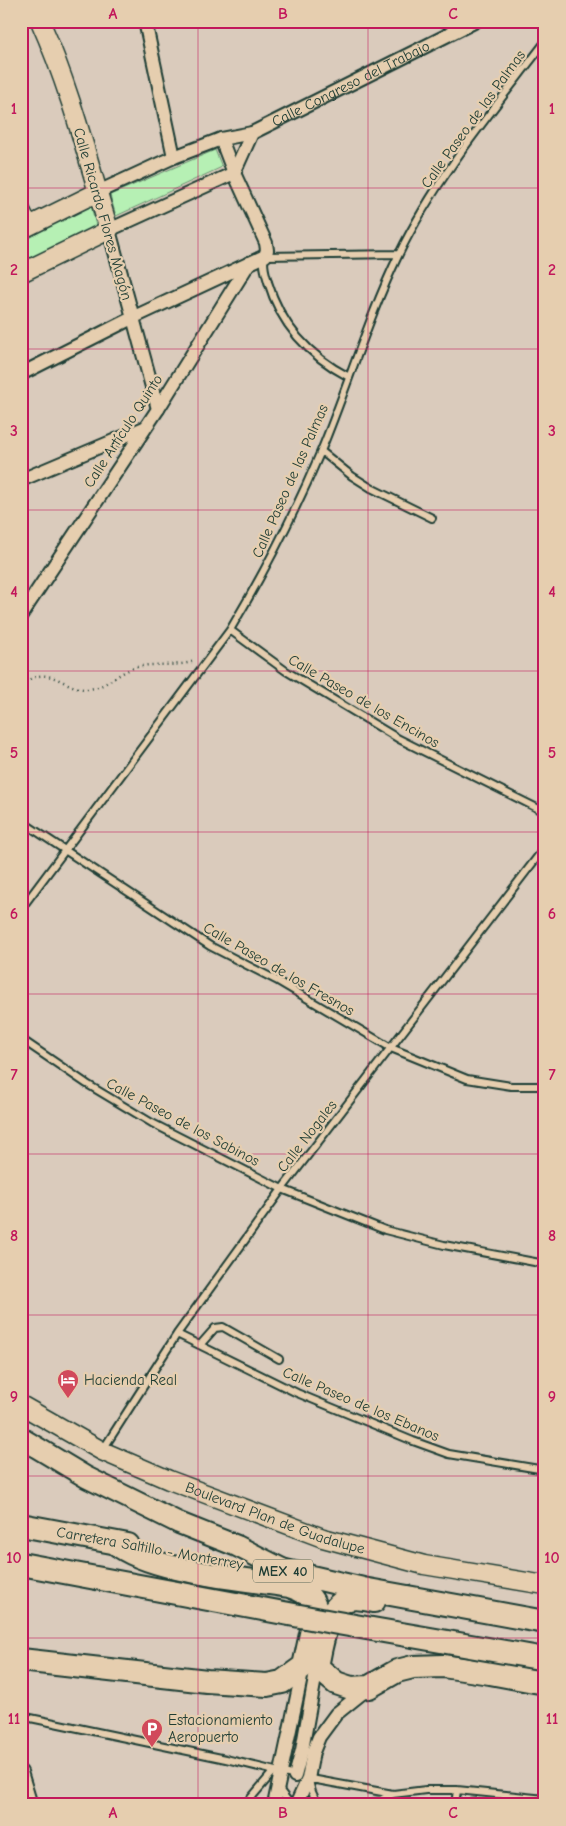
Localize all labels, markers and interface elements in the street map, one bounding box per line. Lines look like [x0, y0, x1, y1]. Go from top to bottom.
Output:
text: A [109, 5, 118, 23]
text: B [278, 5, 288, 23]
text: C [448, 5, 458, 23]
street label: Calle Congreso del Trabajo [269, 37, 433, 131]
street label: Calle Paseo de las Palmas [417, 46, 529, 192]
text: 1 [11, 100, 17, 118]
text: 1 [549, 100, 555, 118]
street label: Calle Ricardo Flores Magón [70, 126, 136, 302]
text: 2 [10, 261, 18, 279]
text: 2 [548, 261, 556, 279]
street label: Calle Artículo Quinto [80, 371, 166, 491]
street label: Calle Paseo de las Palmas [248, 401, 332, 561]
text: 3 [10, 422, 18, 440]
text: 3 [548, 422, 556, 440]
text: 4 [10, 583, 18, 601]
text: 4 [548, 583, 556, 601]
street label: Calle Paseo de los Encinos [285, 650, 443, 752]
text: 5 [10, 744, 18, 762]
text: 5 [548, 744, 556, 762]
text: 6 [10, 905, 18, 923]
text: 6 [548, 905, 556, 923]
street label: Calle Paseo de los Fresnos [200, 918, 358, 1020]
text: 7 [10, 1066, 18, 1084]
text: 7 [548, 1066, 556, 1084]
street label: Calle Paseo de los Sabinos [103, 1074, 263, 1170]
street label: Calle Nogales [273, 1096, 341, 1176]
text: 8 [10, 1227, 18, 1245]
text: 8 [548, 1227, 556, 1245]
street label: Calle Paseo de los Ebanos [280, 1363, 442, 1445]
hotel icon: Hacienda Real [56, 1368, 80, 1399]
place label: Hacienda Real [84, 1371, 177, 1389]
text: 9 [10, 1388, 18, 1406]
text: 9 [548, 1388, 556, 1406]
street label: Boulevard Plan de Guadalupe [183, 1478, 367, 1558]
street label: Carretera Saltillo - Monterrey [55, 1523, 245, 1573]
text: 10 [6, 1549, 22, 1567]
text: 10 [544, 1549, 560, 1567]
road number: MEX 40 [253, 1560, 313, 1582]
text: 11 [8, 1710, 20, 1728]
text: 11 [546, 1710, 558, 1728]
place label: Estacionamiento Aeropuerto [168, 1711, 273, 1746]
parking icon: Estacionamiento Aeropuerto [140, 1717, 164, 1748]
text: A [109, 1804, 118, 1822]
text: B [278, 1804, 288, 1822]
text: C [448, 1804, 458, 1822]

